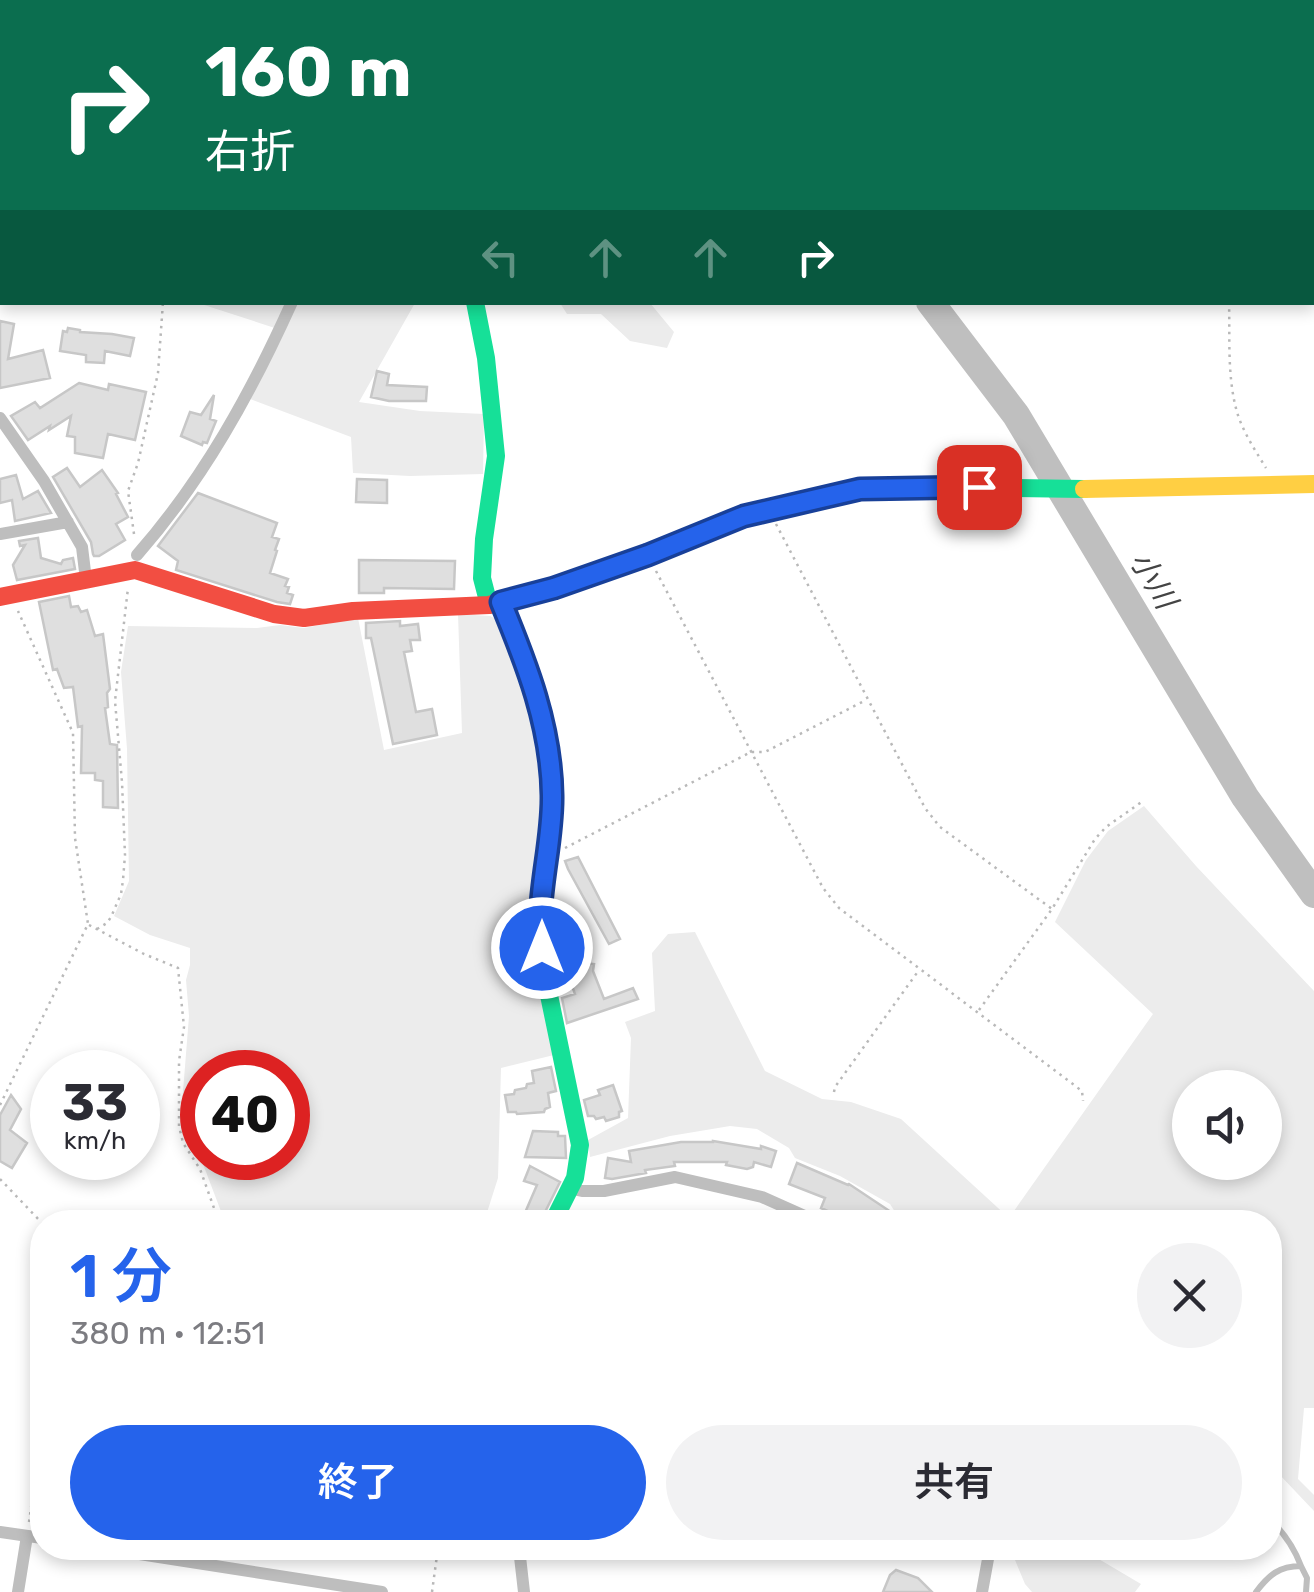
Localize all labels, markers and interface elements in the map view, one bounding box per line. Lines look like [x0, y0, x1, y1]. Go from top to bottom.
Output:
text: 160 m [205, 31, 412, 114]
icon: right [40, 40, 170, 170]
text: 右折 [205, 125, 295, 178]
icon: left [473, 230, 528, 285]
icon: ahead [578, 230, 633, 285]
icon: ahead [683, 230, 738, 285]
icon: right [788, 230, 843, 285]
pin [937, 445, 1022, 530]
icon: arrive [952, 460, 1007, 515]
water label: 小川 [1122, 545, 1185, 618]
position arrow [490, 896, 594, 1000]
speed limit sign: 40 [180, 1050, 310, 1180]
map controls [1172, 1070, 1282, 1180]
button: sound [1172, 1070, 1282, 1180]
text: 33 [62, 1073, 128, 1133]
text: km/h [64, 1126, 126, 1155]
text: 1 分 [70, 1241, 172, 1312]
button: close [1137, 1243, 1242, 1348]
text: 380 m · 12:51 [70, 1314, 265, 1352]
button: 終了 [70, 1425, 646, 1540]
button: 共有 [666, 1425, 1242, 1540]

